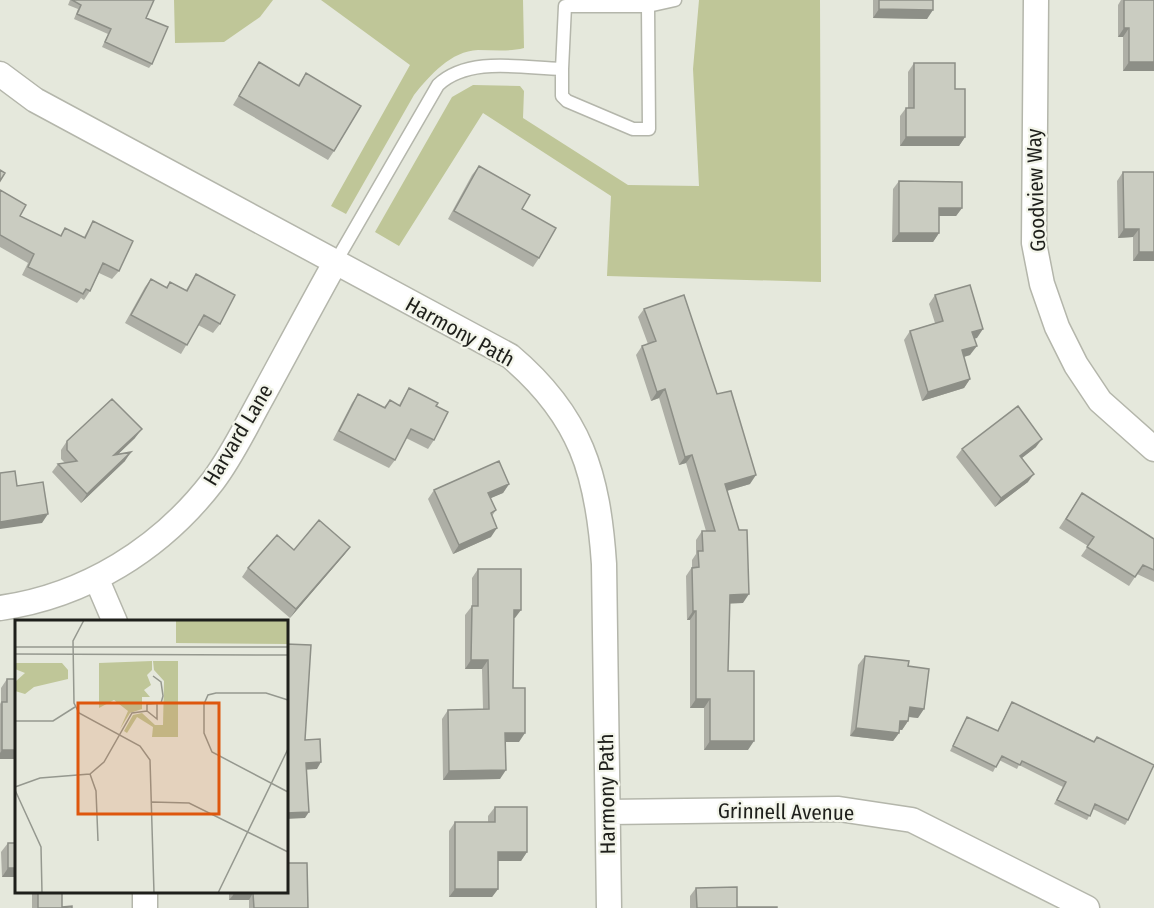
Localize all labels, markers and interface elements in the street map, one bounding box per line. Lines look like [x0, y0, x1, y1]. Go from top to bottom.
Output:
street label: Goodview Way [1021, 127, 1051, 252]
street label: Harmony Path [401, 291, 519, 373]
street label: Harvard Lane [198, 380, 278, 490]
inset map [15, 620, 288, 893]
street label: Harmony Path [593, 733, 621, 855]
street label: Grinnell Avenue [718, 798, 854, 826]

